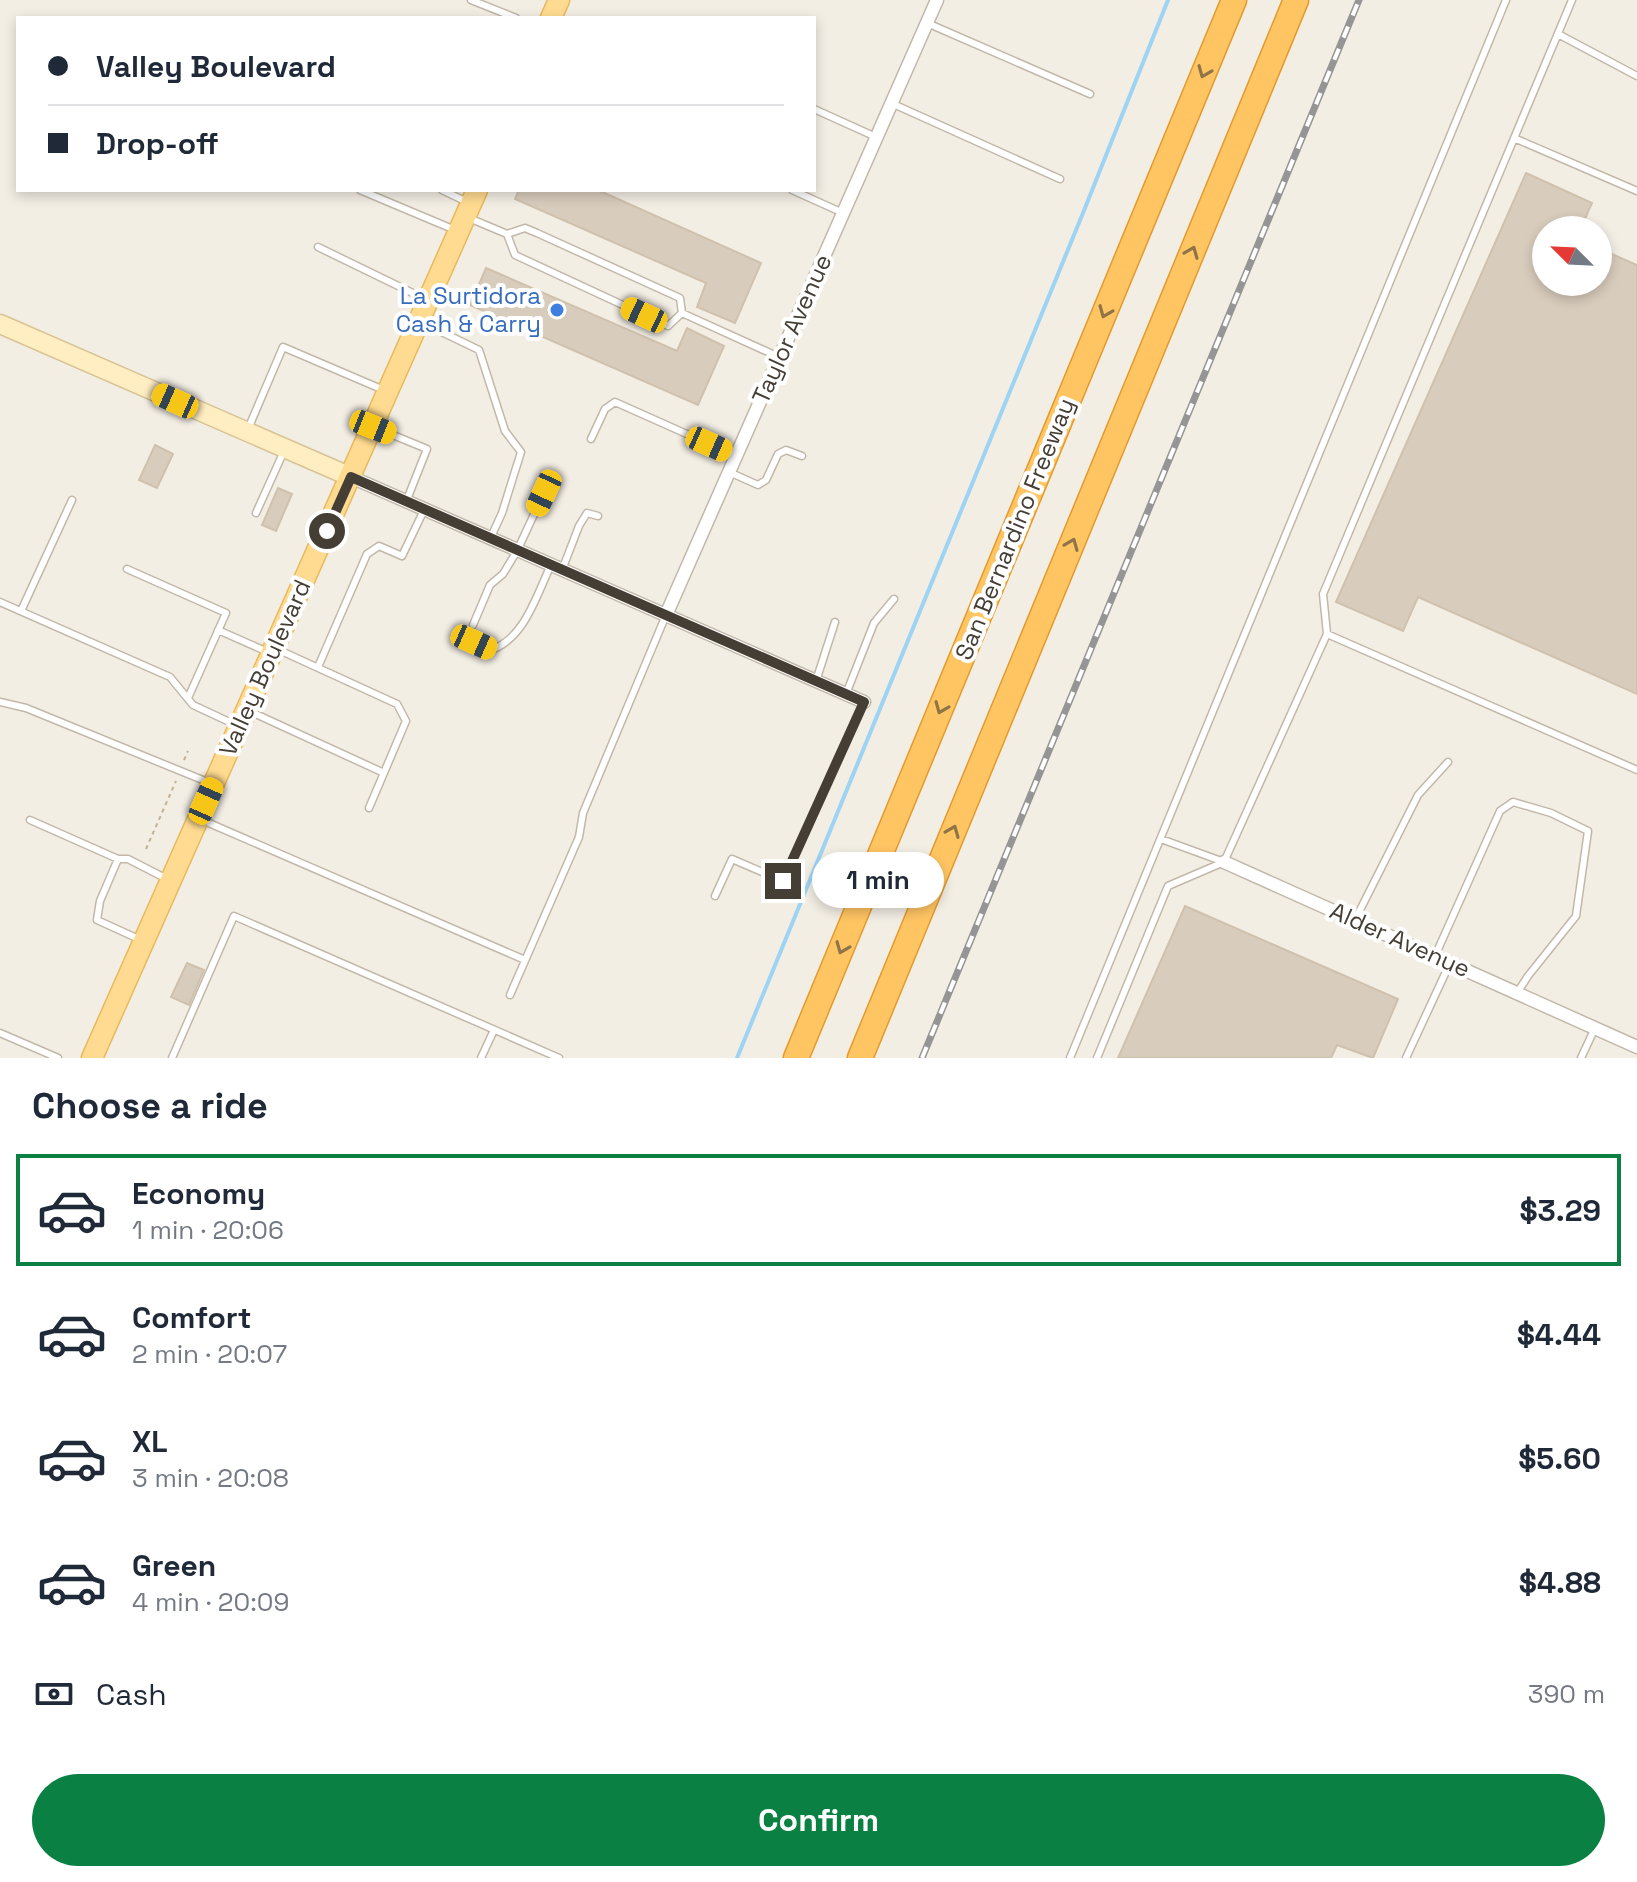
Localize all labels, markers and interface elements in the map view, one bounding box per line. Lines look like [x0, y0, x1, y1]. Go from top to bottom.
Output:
text: Valley Boulevard [96, 47, 336, 86]
one-way arrow [1198, 64, 1214, 78]
text: Drop-off [96, 124, 219, 163]
north arrow [1532, 216, 1612, 296]
map controls [1532, 216, 1612, 296]
one-way arrow [1182, 246, 1199, 260]
street label: Taylor Avenue [745, 249, 838, 408]
place label: La Surtidora Cash & Carry [396, 280, 541, 339]
car [617, 294, 671, 336]
marker: La Surtidora Cash & Carry [548, 301, 566, 319]
one-way arrow [1098, 304, 1114, 318]
car [148, 380, 202, 422]
street label: San Bernardino Freeway [948, 393, 1081, 664]
car [346, 407, 400, 447]
car [682, 423, 736, 465]
car [523, 466, 565, 520]
route start [309, 513, 345, 549]
one-way arrow [1062, 538, 1078, 552]
street label: Valley Boulevard [212, 575, 317, 761]
car [447, 621, 501, 663]
one-way arrow [934, 700, 951, 714]
car [185, 774, 227, 828]
one-way arrow [944, 825, 960, 839]
callout: 1 min [811, 853, 943, 909]
route end [765, 863, 801, 899]
text: 1 min [846, 863, 910, 897]
street label: Alder Avenue [1325, 895, 1475, 984]
one-way arrow [835, 940, 851, 954]
text: Choose a ride [32, 1083, 268, 1129]
icon: car [36, 1174, 108, 1246]
text: Economy [132, 1174, 265, 1213]
text: $3.29 [1519, 1191, 1601, 1230]
text: 1 min · 20:06 [132, 1213, 284, 1247]
icon: car [36, 1298, 108, 1370]
text: Comfort [132, 1298, 251, 1337]
text: $4.44 [1517, 1315, 1601, 1354]
text: 2 min · 20:07 [132, 1337, 287, 1371]
icon: car [36, 1422, 108, 1494]
text: XL [132, 1422, 168, 1461]
text: $5.60 [1518, 1439, 1601, 1478]
text: 3 min · 20:08 [132, 1461, 289, 1495]
icon: car [36, 1546, 108, 1618]
text: Green [132, 1546, 216, 1585]
text: $4.88 [1519, 1563, 1601, 1602]
text: 4 min · 20:09 [132, 1585, 289, 1619]
icon: cash [32, 1672, 76, 1716]
text: Cash [96, 1675, 167, 1714]
text: 390 m [1528, 1677, 1605, 1711]
button: Confirm [32, 1774, 1605, 1866]

